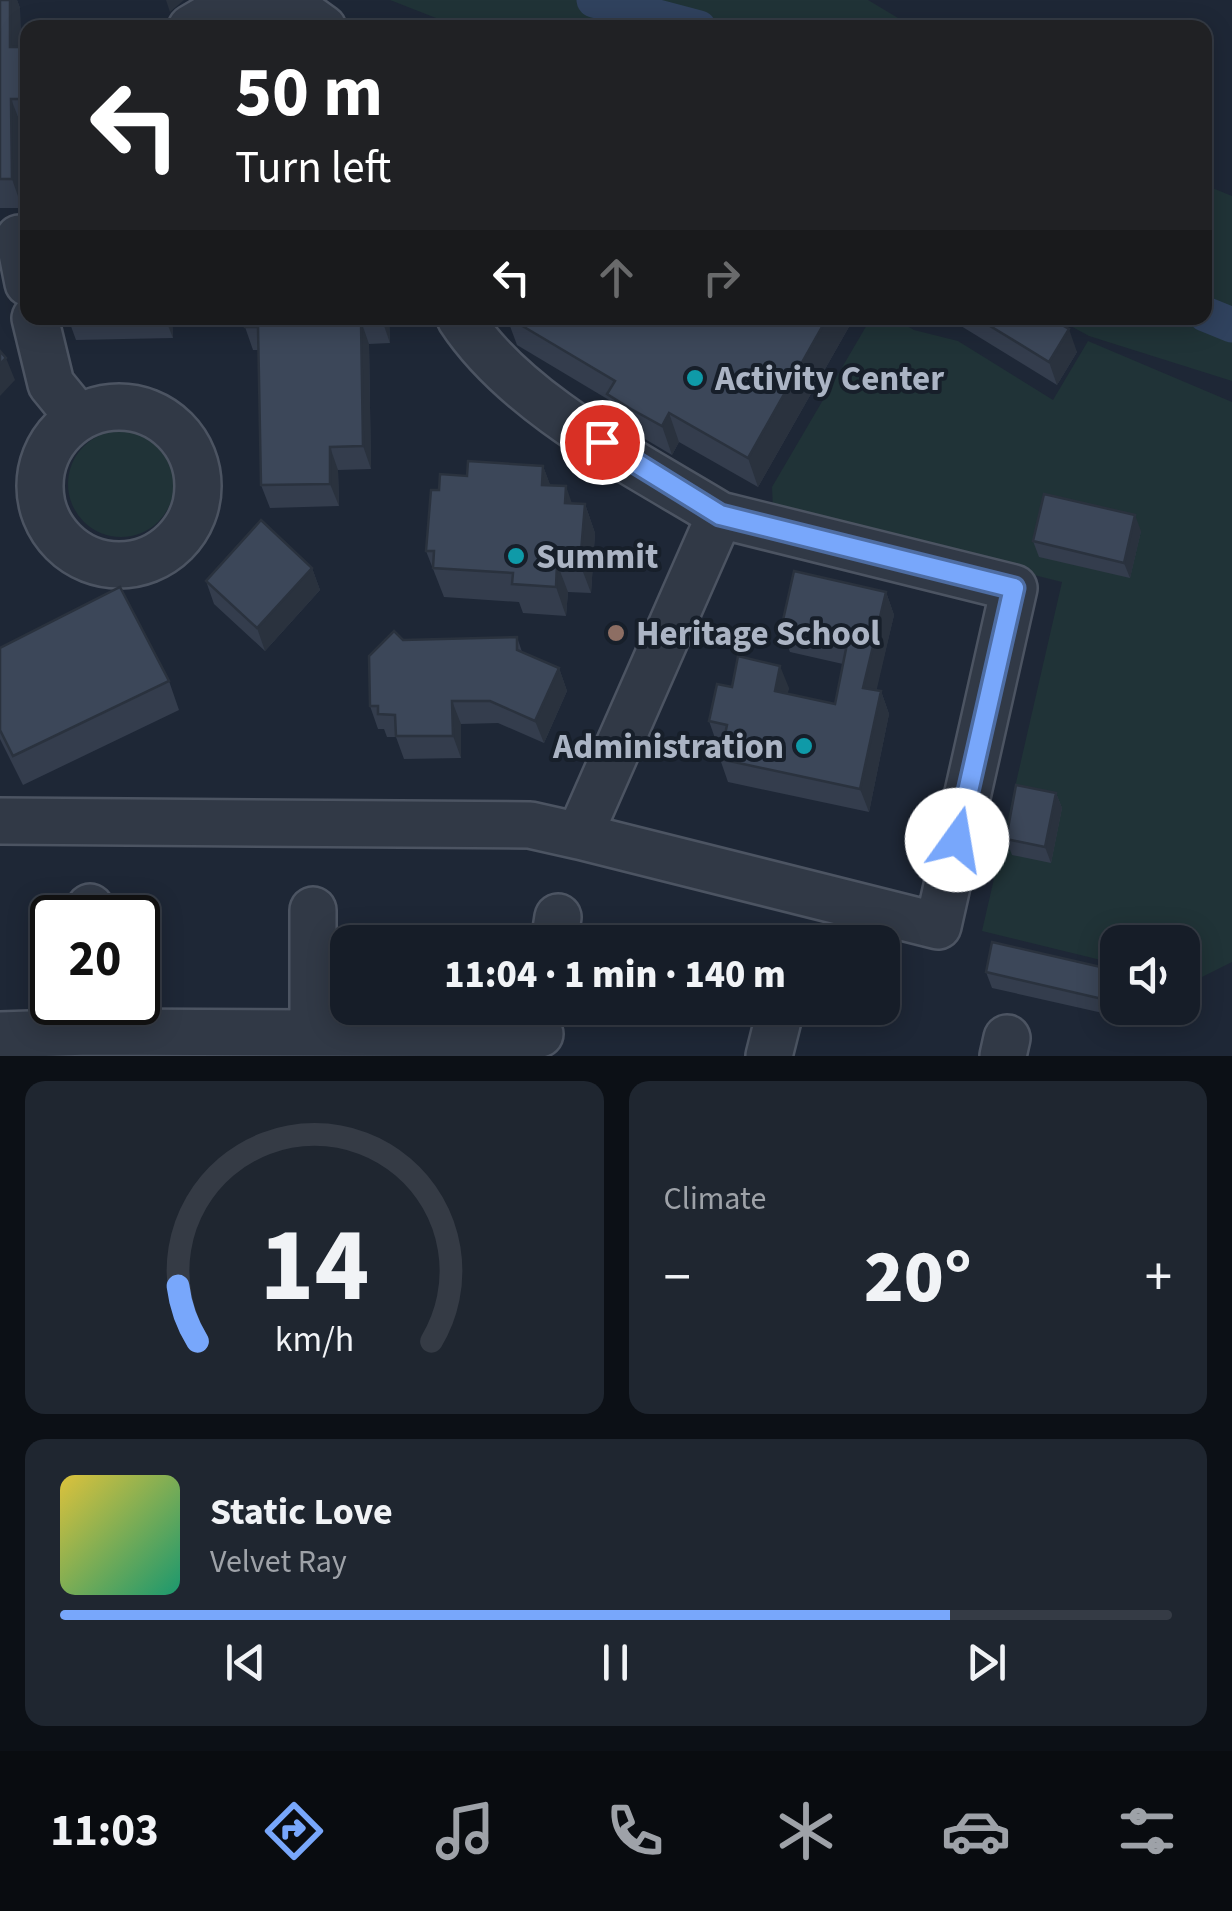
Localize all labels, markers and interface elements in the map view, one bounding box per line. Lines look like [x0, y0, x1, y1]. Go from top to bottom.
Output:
text: 50 m [235, 43, 383, 143]
icon: left [70, 60, 200, 190]
text: Turn left [235, 136, 391, 200]
icon: left [484, 250, 539, 305]
icon: ahead [589, 250, 644, 305]
icon: right [694, 250, 749, 305]
place label: Activity Center [714, 354, 944, 404]
marker: Activity Center [684, 367, 706, 389]
pin [560, 400, 645, 485]
icon: arrive [575, 415, 630, 470]
place label: Summit [536, 532, 658, 582]
marker: Summit [505, 545, 527, 567]
place label: Heritage School [636, 609, 880, 659]
marker: Heritage School [605, 622, 627, 644]
place label: Administration [552, 722, 784, 772]
marker: Administration [793, 735, 815, 757]
position arrow [905, 788, 1009, 892]
speed limit sign: 20 [30, 895, 160, 1025]
map controls [1100, 925, 1200, 1025]
button: sound [1100, 925, 1200, 1025]
text: 11:04 · 1 min · 140 m [444, 948, 786, 1002]
text: Climate [664, 1176, 766, 1222]
text: 14 [259, 1193, 369, 1341]
text: 20° [864, 1224, 972, 1331]
text: − [664, 1239, 691, 1317]
text: + [1145, 1239, 1172, 1317]
text: km/h [275, 1314, 354, 1365]
text: Static Love [210, 1485, 393, 1539]
text: Velvet Ray [210, 1539, 347, 1585]
icon: previous [218, 1635, 273, 1690]
icon: pause [588, 1635, 643, 1690]
icon: next [959, 1635, 1014, 1690]
icon: directions [259, 1796, 329, 1866]
icon: music [430, 1796, 500, 1866]
icon: phone [600, 1796, 670, 1866]
icon: climate [771, 1796, 841, 1866]
icon: car [941, 1796, 1011, 1866]
icon: filters [1112, 1796, 1182, 1866]
text: 11:03 [50, 1799, 159, 1863]

